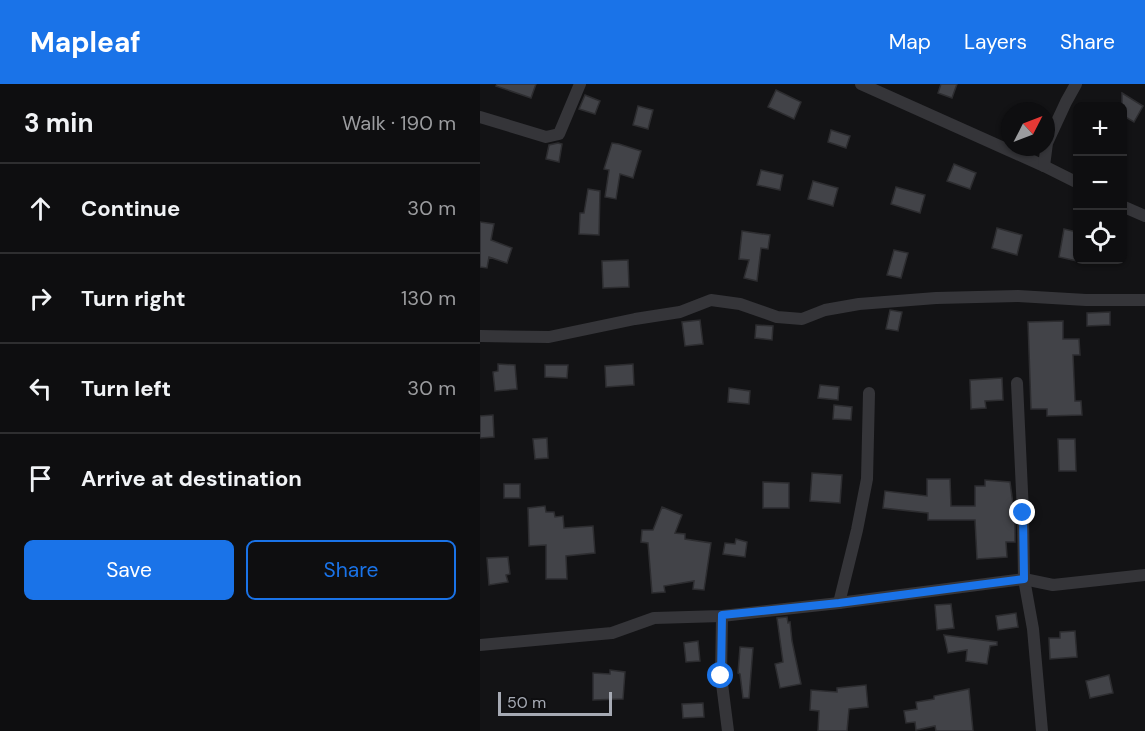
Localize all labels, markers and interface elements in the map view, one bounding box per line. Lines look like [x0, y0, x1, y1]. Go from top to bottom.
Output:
text: Mapleaf [30, 24, 141, 61]
text: Map [889, 28, 931, 56]
text: Layers [964, 28, 1027, 56]
text: Share [1060, 28, 1115, 56]
north arrow [1001, 102, 1055, 156]
map controls [1073, 102, 1127, 264]
button: + [1073, 102, 1127, 156]
text: 3 min [24, 106, 93, 140]
text: Walk · 190 m [342, 110, 456, 136]
button: − [1073, 156, 1127, 210]
icon: ahead [24, 192, 57, 225]
text: Continue [81, 194, 180, 223]
text: 30 m [407, 195, 456, 221]
button: locate [1073, 210, 1127, 264]
icon: right [24, 282, 57, 315]
text: Turn right [81, 284, 186, 313]
text: 130 m [401, 285, 456, 311]
icon: left [24, 372, 57, 405]
text: Turn left [81, 374, 171, 403]
text: 30 m [407, 375, 456, 401]
icon: arrive [24, 462, 57, 495]
text: Arrive at destination [81, 464, 302, 493]
route end [1009, 499, 1035, 525]
button: Save [24, 540, 234, 600]
button: Share [246, 540, 456, 600]
route start [707, 662, 733, 688]
scale bar [498, 689, 612, 716]
text: 50 m [507, 692, 546, 713]

